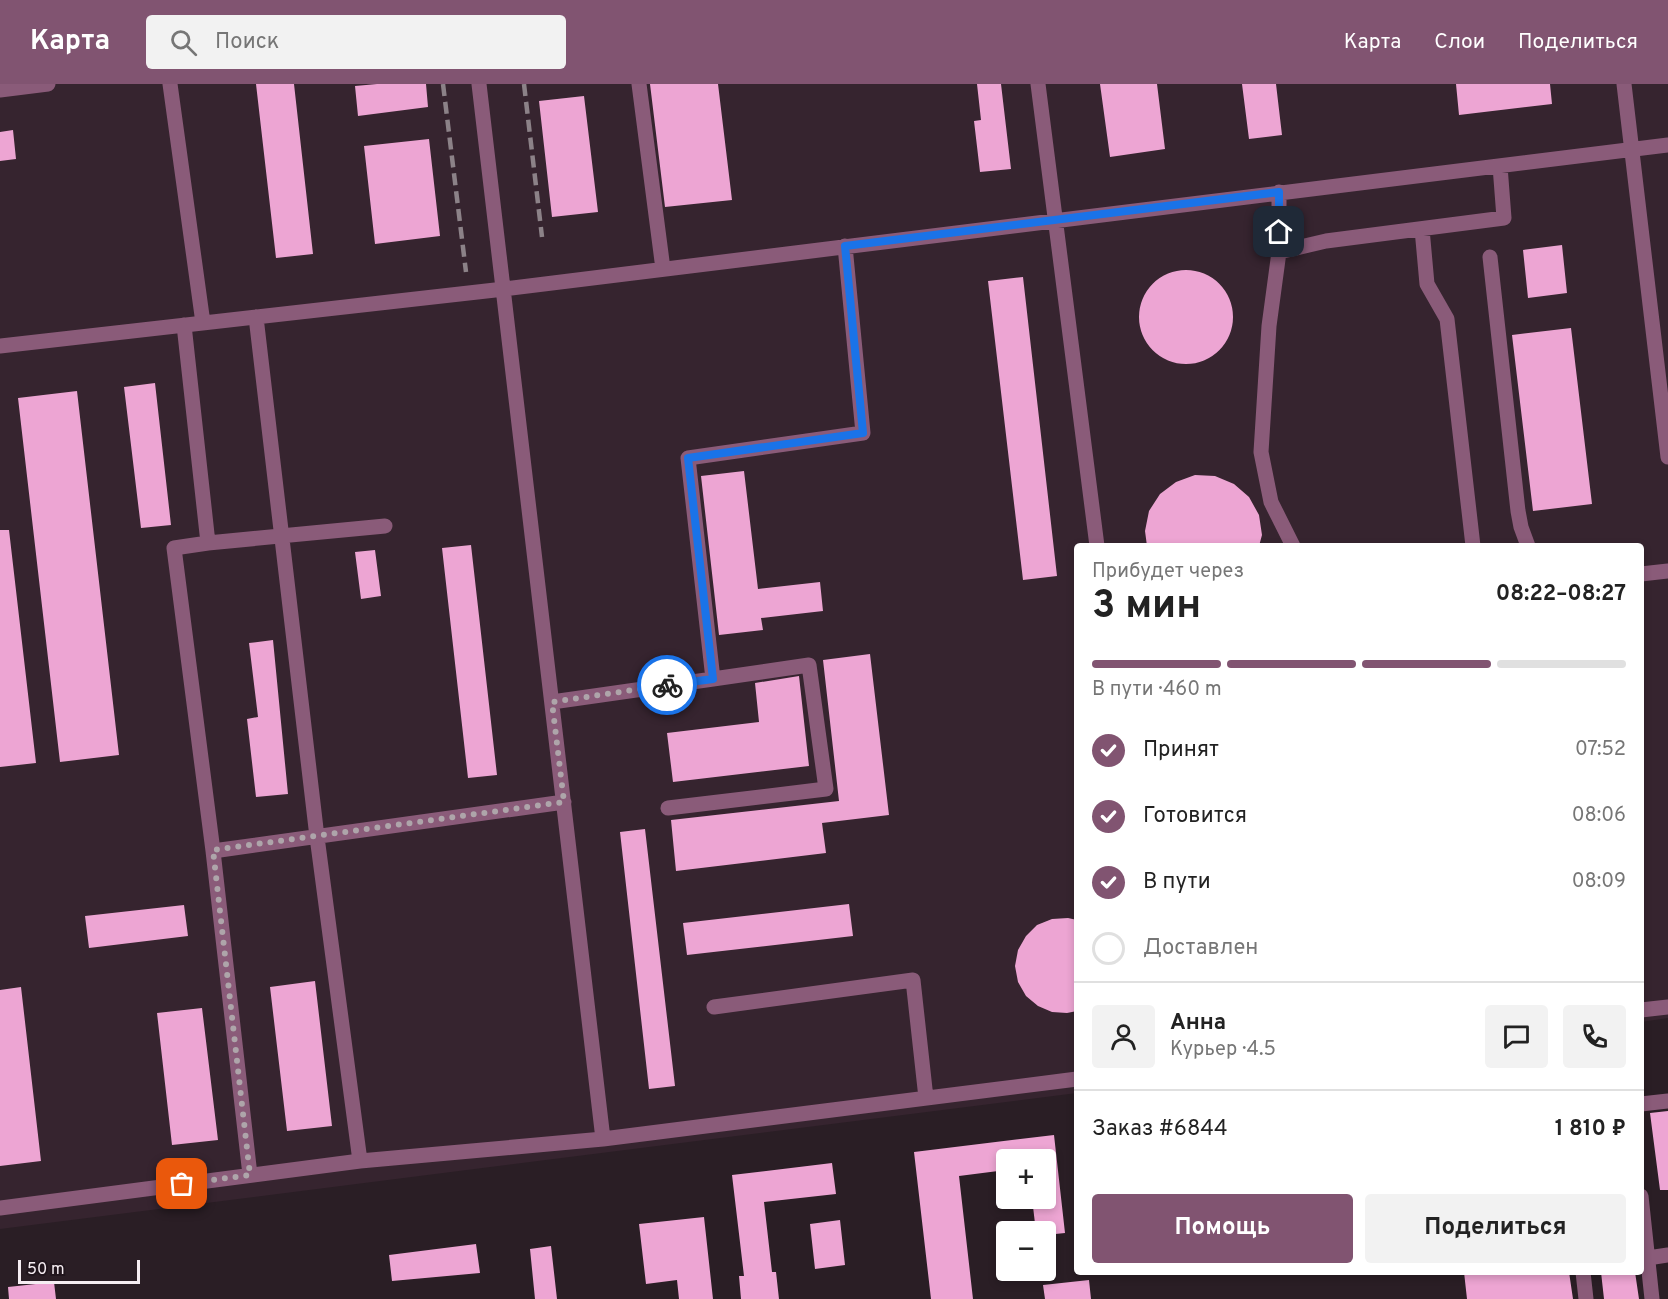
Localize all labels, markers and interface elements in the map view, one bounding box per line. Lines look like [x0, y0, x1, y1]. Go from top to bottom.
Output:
search box [146, 15, 566, 69]
text: Карта [30, 24, 110, 60]
icon: search [167, 26, 200, 59]
text: Поиск [215, 29, 279, 56]
text: Карта [1344, 29, 1401, 56]
text: Слои [1434, 29, 1485, 56]
text: Поделиться [1518, 29, 1638, 56]
pin [1253, 206, 1304, 257]
icon: home [1262, 215, 1295, 248]
text: Прибудет через [1092, 559, 1244, 585]
text: 08:22–08:27 [1496, 581, 1626, 608]
text: 3 мин [1092, 583, 1201, 632]
courier [637, 655, 697, 715]
icon: bike [651, 669, 684, 702]
text: В пути · 460 m [1092, 677, 1222, 703]
icon: check [1092, 734, 1125, 767]
text: Принят [1143, 737, 1219, 764]
text: 07:52 [1575, 737, 1626, 763]
icon: check [1092, 800, 1125, 833]
text: Готовится [1143, 803, 1247, 830]
text: 08:06 [1572, 803, 1626, 829]
icon: check [1092, 866, 1125, 899]
text: В пути [1143, 869, 1211, 896]
text: 08:09 [1572, 869, 1626, 895]
text: Доставлен [1143, 935, 1258, 962]
button: person [1092, 1005, 1155, 1068]
button: chat [1485, 1005, 1548, 1068]
button: phone [1563, 1005, 1626, 1068]
text: Анна [1170, 1010, 1226, 1037]
text: Курьер · 4.5 [1170, 1037, 1276, 1063]
text: Заказ #6844 [1092, 1116, 1228, 1143]
text: 1 810 ₽ [1555, 1116, 1626, 1143]
map controls [996, 1149, 1056, 1281]
button: + [996, 1149, 1056, 1209]
pin [156, 1158, 207, 1209]
icon: bag [165, 1167, 198, 1200]
button: Помощь [1092, 1194, 1353, 1263]
button: Поделиться [1365, 1194, 1626, 1263]
button: − [996, 1221, 1056, 1281]
scale bar [18, 1257, 140, 1284]
text: 50 m [27, 1260, 65, 1280]

